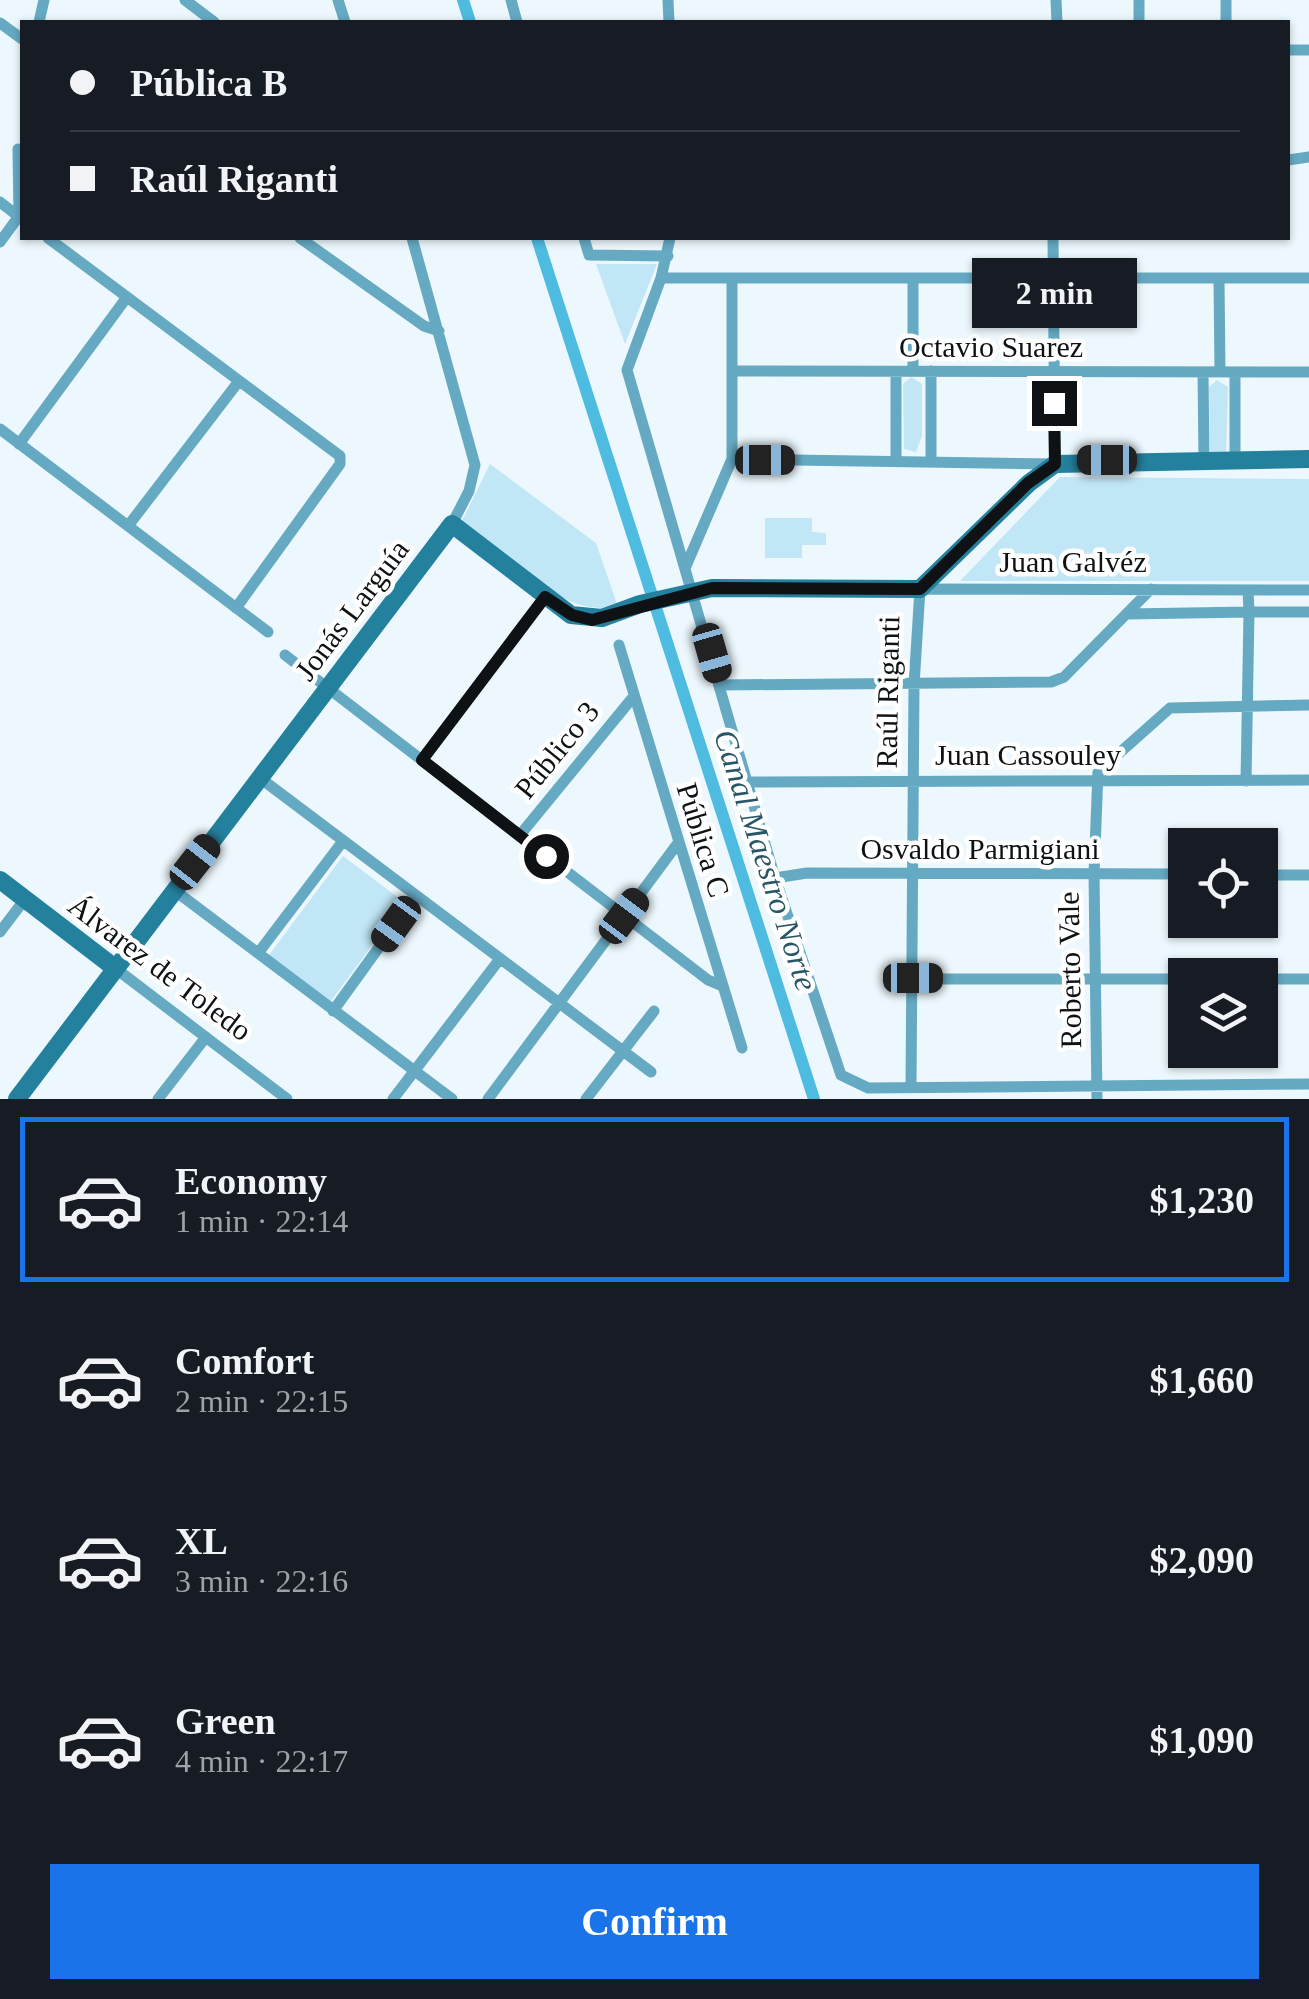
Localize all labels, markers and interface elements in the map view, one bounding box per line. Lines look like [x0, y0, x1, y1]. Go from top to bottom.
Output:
text: Pública B [130, 62, 287, 104]
text: Raúl Riganti [130, 158, 338, 200]
callout: 2 min [972, 258, 1136, 328]
text: 2 min [1016, 275, 1093, 311]
street label: Octavio Suarez [899, 330, 1083, 363]
route end [1032, 381, 1077, 426]
car [735, 445, 795, 475]
car [1077, 445, 1137, 475]
street label: Jonás Larguía [288, 533, 415, 686]
street label: Juan Galvéz [999, 545, 1147, 578]
street label: Raúl Riganti [870, 615, 905, 769]
car [689, 620, 735, 686]
street label: Público 3 [508, 695, 605, 804]
water label: Canal Maestro Norte [707, 725, 825, 995]
street label: Juan Cassouley [935, 738, 1121, 771]
street label: Pública C [671, 779, 736, 901]
map controls [1168, 828, 1278, 1068]
button: locate [1168, 828, 1278, 938]
car [165, 829, 225, 895]
street label: Osvaldo Parmigiani [860, 832, 1100, 865]
route start [524, 834, 569, 879]
car [594, 883, 654, 949]
street label: Álvarez de Toledo [62, 888, 258, 1047]
car [366, 891, 426, 957]
street label: Roberto Vale [1052, 891, 1087, 1049]
button: layers [1168, 958, 1278, 1068]
car [883, 963, 943, 993]
icon: car [55, 1155, 145, 1245]
text: Economy [175, 1160, 327, 1202]
text: $1,230 [1150, 1179, 1254, 1221]
text: 1 min · 22:14 [175, 1203, 348, 1239]
icon: car [55, 1335, 145, 1425]
text: Comfort [175, 1340, 314, 1382]
text: $1,660 [1150, 1359, 1254, 1401]
text: 2 min · 22:15 [175, 1383, 348, 1419]
icon: car [55, 1515, 145, 1605]
text: XL [175, 1520, 228, 1562]
text: $2,090 [1150, 1539, 1254, 1581]
text: 3 min · 22:16 [175, 1563, 348, 1599]
icon: car [55, 1695, 145, 1785]
text: Green [175, 1700, 276, 1742]
text: $1,090 [1150, 1719, 1254, 1761]
text: 4 min · 22:17 [175, 1743, 348, 1779]
button: Confirm [50, 1864, 1259, 1979]

